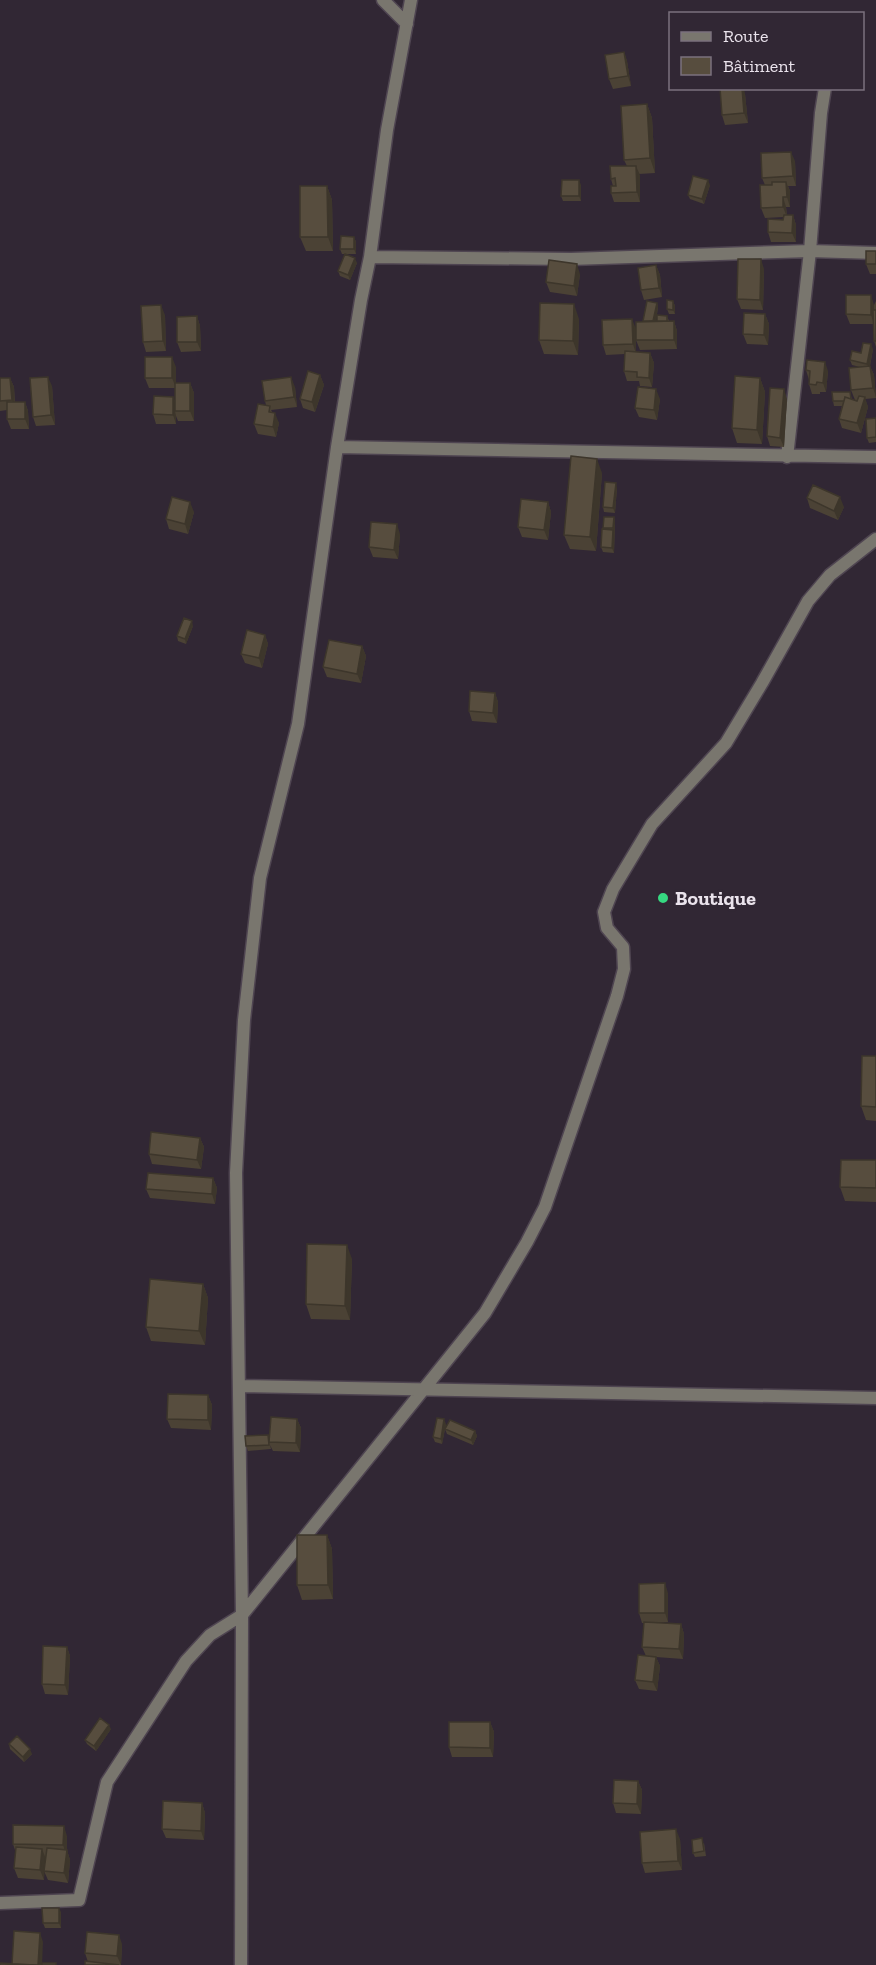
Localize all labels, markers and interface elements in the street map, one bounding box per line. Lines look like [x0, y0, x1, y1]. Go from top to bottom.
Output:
legend [669, 12, 864, 90]
text: Route [723, 25, 768, 47]
text: Bâtiment [723, 55, 796, 77]
place label: Boutique [675, 886, 756, 910]
marker: Boutique [656, 891, 670, 905]

